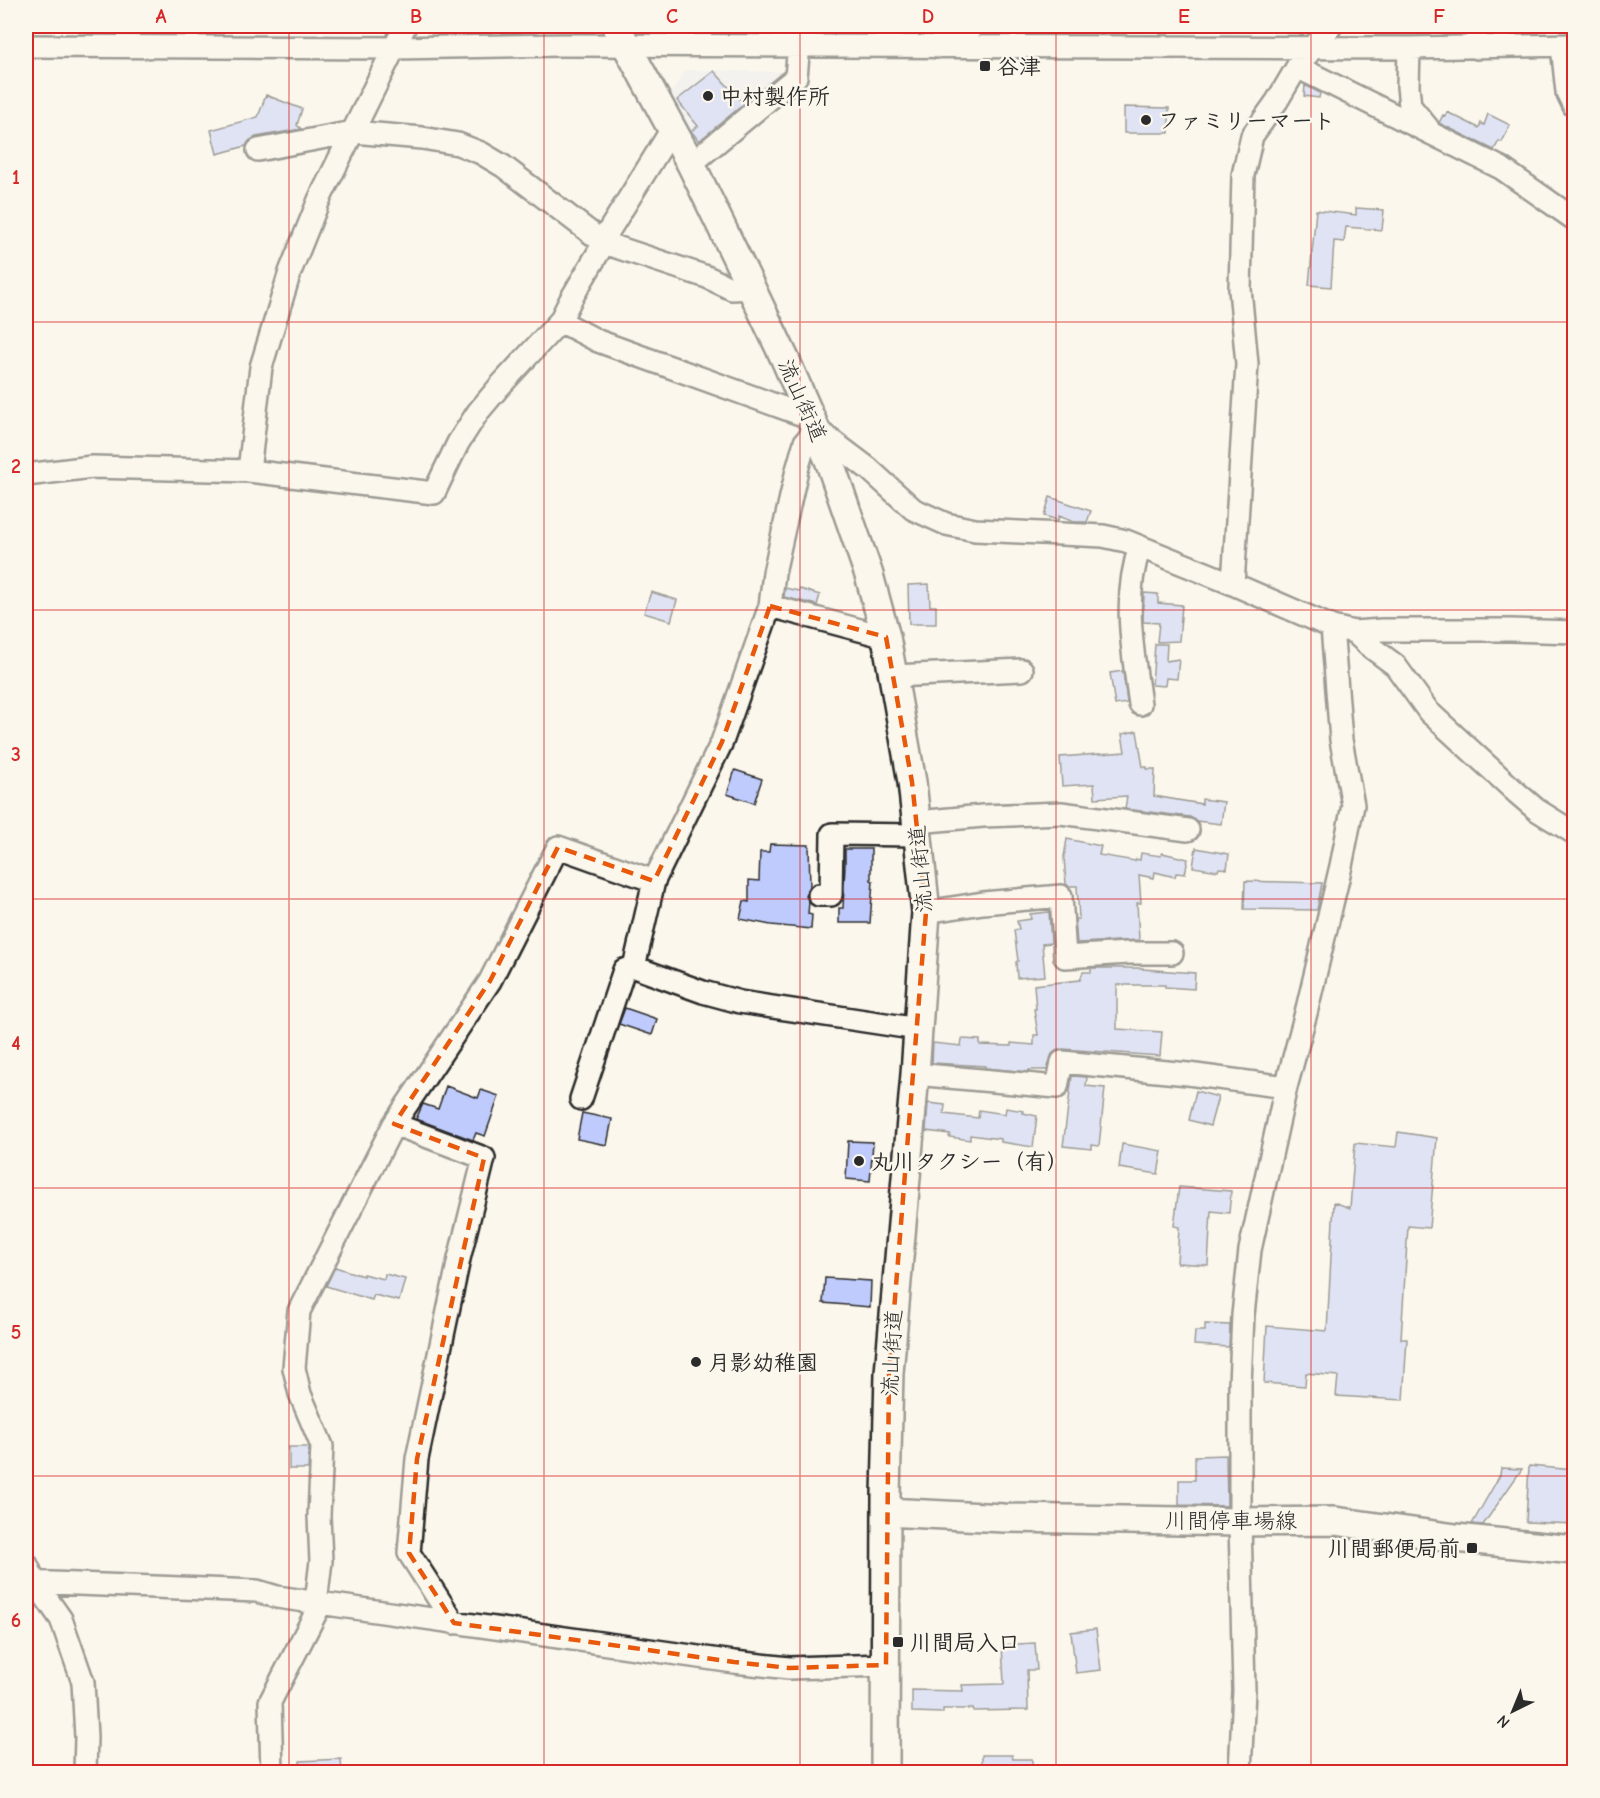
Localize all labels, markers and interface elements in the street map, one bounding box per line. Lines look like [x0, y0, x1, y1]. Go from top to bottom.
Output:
text: A [155, 5, 167, 28]
text: B [410, 5, 422, 28]
text: C [666, 5, 678, 28]
text: D [922, 5, 934, 28]
text: E [1178, 5, 1190, 28]
text: F [1433, 5, 1445, 28]
place label: 谷津 [997, 54, 1041, 80]
marker: 谷津 [978, 59, 992, 73]
place label: 中村製作所 [720, 84, 830, 110]
marker: 中村製作所 [701, 89, 715, 103]
place label: ファミリーマート [1158, 108, 1335, 134]
marker: ファミリーマート [1139, 113, 1153, 127]
text: 1 [12, 166, 20, 189]
street label: 流山街道 [772, 355, 832, 446]
text: 2 [11, 455, 21, 478]
text: 3 [11, 743, 21, 766]
street label: 流山街道 [904, 824, 938, 914]
text: 4 [11, 1032, 21, 1055]
place label: 丸川タクシー（有） [871, 1149, 1069, 1175]
marker: 丸川タクシー（有） [852, 1154, 866, 1168]
street label: 流山街道 [877, 1308, 907, 1398]
text: 5 [11, 1321, 21, 1344]
place label: 月影幼稚園 [708, 1350, 818, 1376]
marker: 月影幼稚園 [689, 1355, 703, 1369]
street label: 川間停車場線 [1165, 1508, 1297, 1534]
place label: 川間郵便局前 [1328, 1536, 1460, 1562]
marker: 川間郵便局前 [1465, 1541, 1479, 1555]
text: 6 [11, 1609, 21, 1632]
place label: 川間局入口 [910, 1630, 1020, 1656]
marker: 川間局入口 [891, 1635, 905, 1649]
north arrow [1483, 1681, 1543, 1741]
text: N [1493, 1711, 1513, 1731]

